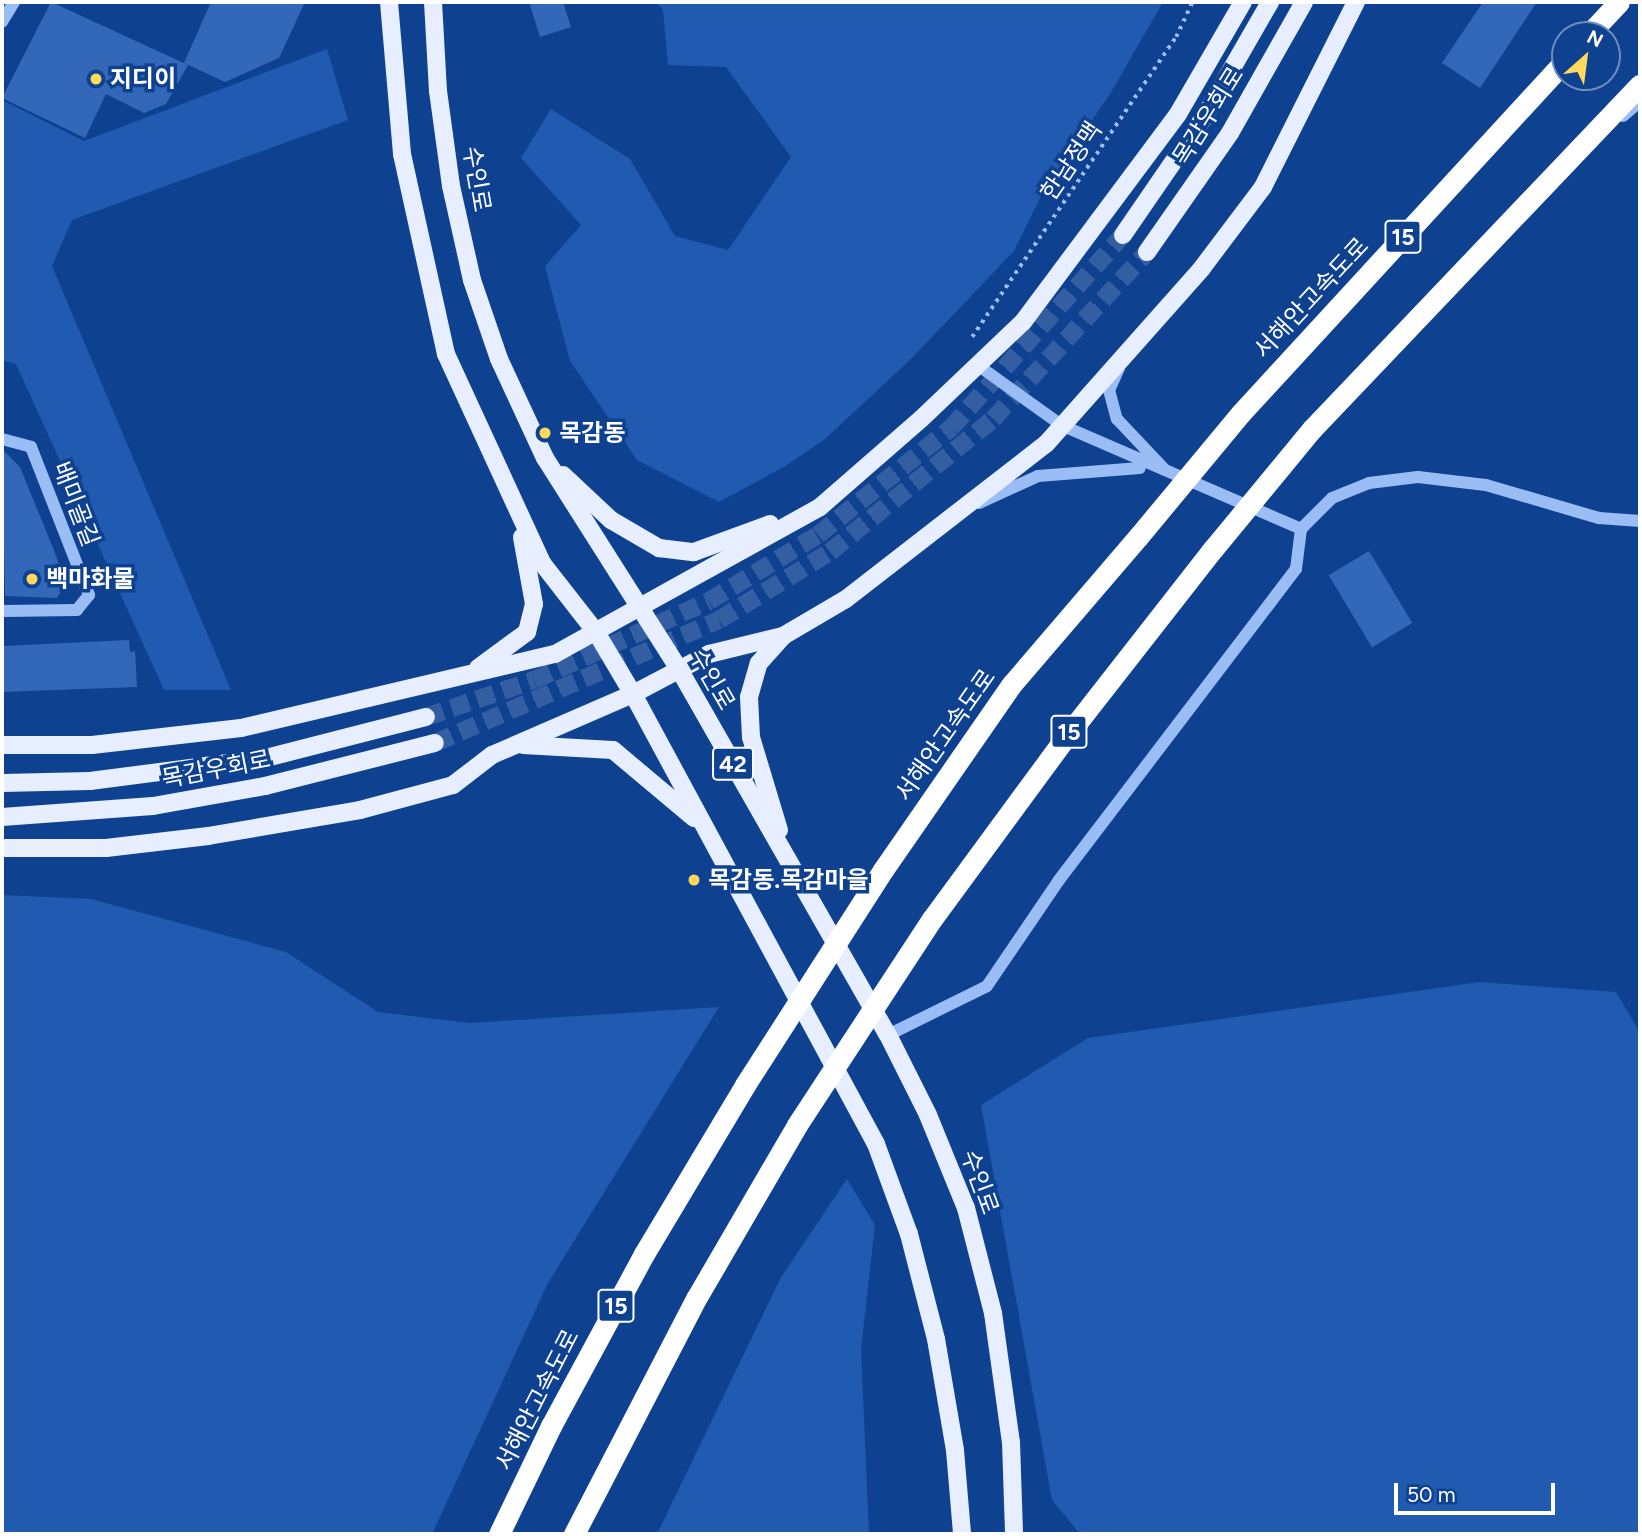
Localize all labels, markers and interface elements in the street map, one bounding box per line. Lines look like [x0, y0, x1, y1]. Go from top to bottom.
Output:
north arrow [1551, 21, 1621, 91]
text: N [1583, 25, 1607, 52]
street label: 목감우회로 [1167, 62, 1249, 170]
place label: 지디이 [110, 65, 176, 93]
marker: 지디이 [88, 71, 104, 87]
street label: 한남정맥 [1034, 116, 1108, 206]
street label: 수인로 [457, 144, 497, 214]
road number: 15 [1384, 218, 1422, 256]
street label: 서해안고속도로 [1248, 232, 1374, 364]
place label: 목감동 [559, 419, 625, 447]
marker: 목감동 [537, 425, 553, 441]
street label: 배미골길 [47, 458, 105, 550]
place label: 백마화물 [46, 565, 134, 593]
marker: 백마화물 [24, 571, 40, 587]
street label: 수인로 [683, 643, 741, 715]
street label: 서해안고속도로 [889, 663, 1001, 807]
road number: 15 [1050, 712, 1088, 752]
street label: 목감우회로 [159, 744, 273, 794]
road number: 42 [712, 744, 754, 784]
place label: 목감동.목감마을 [708, 866, 869, 894]
marker: 목감동.목감마을 [686, 872, 702, 888]
street label: 수인로 [955, 1146, 1005, 1218]
road number: 15 [597, 1287, 635, 1326]
street label: 서해안고속도로 [489, 1325, 585, 1475]
scale bar [1397, 1470, 1558, 1514]
text: 50 m [1407, 1482, 1456, 1507]

